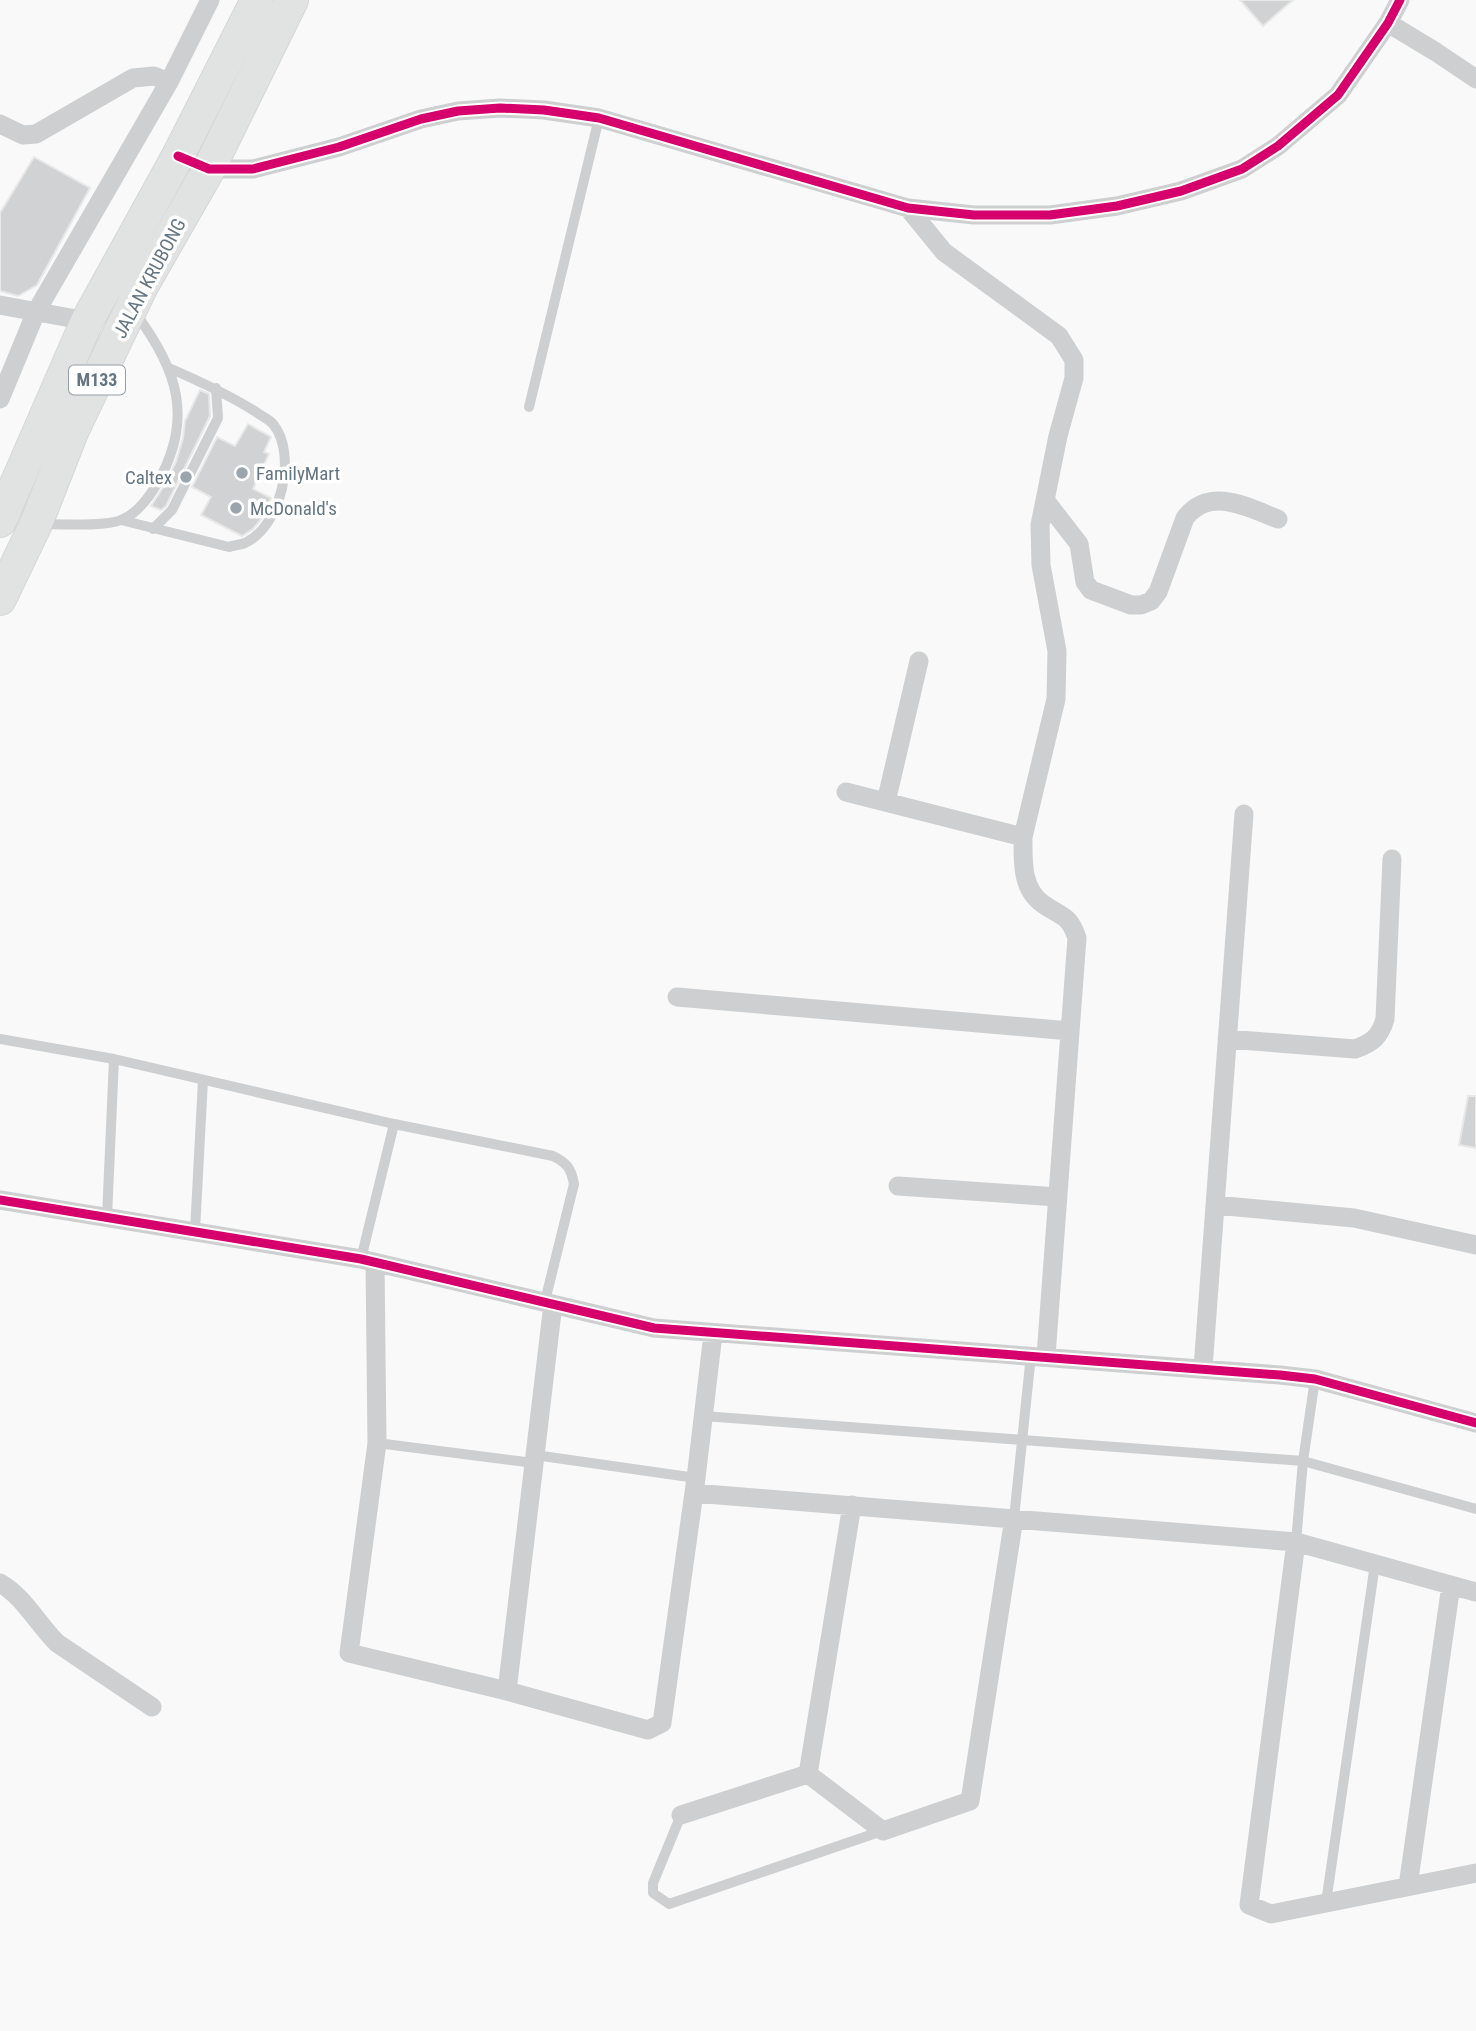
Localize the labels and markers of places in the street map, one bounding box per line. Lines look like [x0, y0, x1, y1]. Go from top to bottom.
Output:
place label: FamilyMart [256, 462, 340, 485]
marker: FamilyMart [234, 465, 250, 481]
place label: Caltex [125, 466, 172, 489]
marker: Caltex [178, 469, 194, 485]
place label: McDonald's [250, 497, 337, 520]
marker: McDonald's [228, 500, 244, 516]

